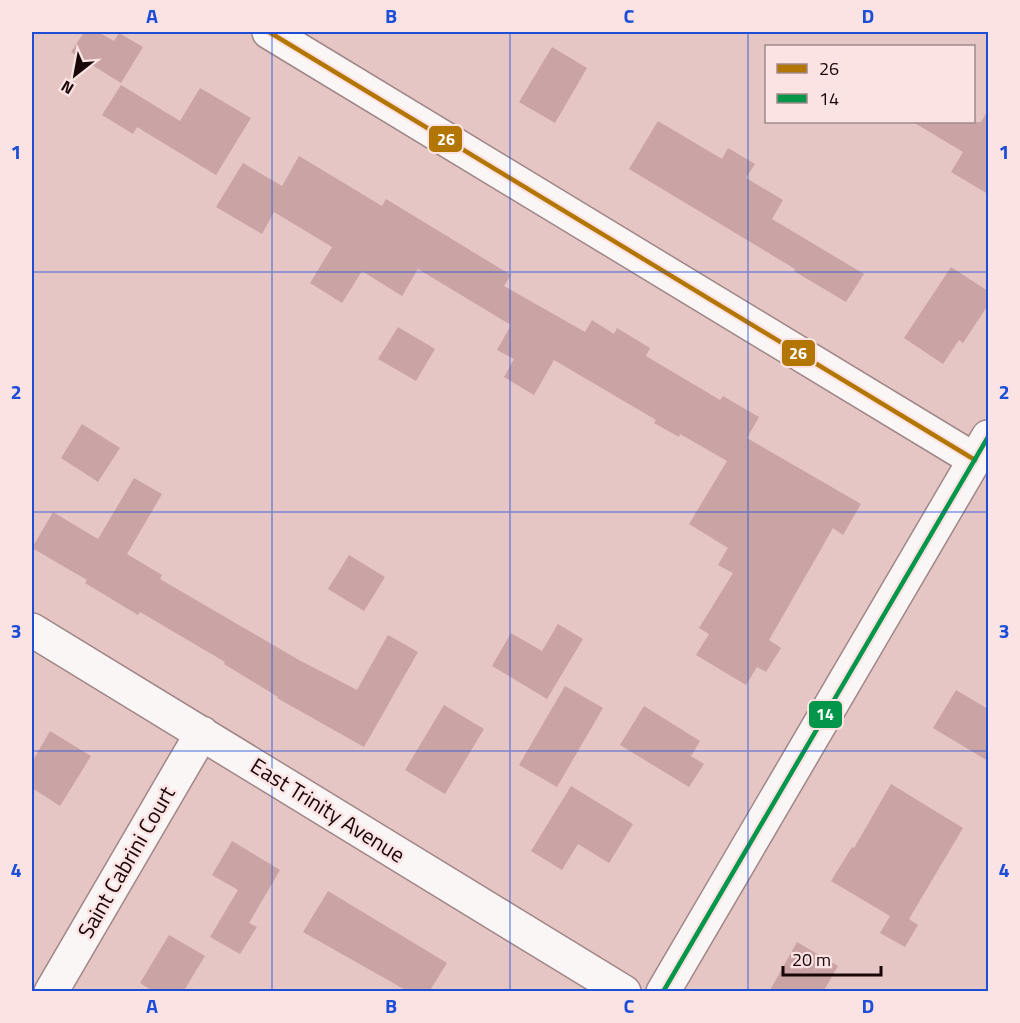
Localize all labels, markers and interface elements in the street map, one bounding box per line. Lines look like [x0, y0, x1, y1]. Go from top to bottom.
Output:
text: A [146, 0, 158, 31]
text: B [385, 0, 397, 31]
text: C [624, 0, 635, 31]
text: D [862, 0, 874, 31]
north arrow [45, 45, 105, 105]
legend [765, 45, 975, 123]
text: 26 [819, 55, 839, 82]
text: N [56, 75, 78, 101]
text: 14 [819, 85, 839, 112]
line badge: 26 [428, 125, 463, 153]
text: 26 [437, 127, 455, 151]
text: 1 [10, 136, 22, 167]
text: 1 [998, 136, 1010, 167]
line badge: 26 [781, 339, 816, 367]
text: 26 [789, 341, 807, 365]
text: 2 [10, 376, 22, 407]
text: 2 [998, 376, 1010, 407]
text: 3 [10, 615, 22, 646]
text: 3 [998, 615, 1010, 646]
line badge: 14 [808, 700, 843, 729]
text: 14 [816, 702, 834, 726]
street label: East Trinity Avenue [244, 749, 412, 871]
street label: Saint Cabrini Court [69, 779, 184, 945]
text: 4 [10, 854, 22, 885]
text: 4 [998, 854, 1010, 885]
scale bar [783, 939, 880, 977]
text: 20 m [792, 946, 831, 973]
text: A [146, 990, 158, 1021]
text: B [385, 990, 397, 1021]
text: C [624, 990, 635, 1021]
text: D [862, 990, 874, 1021]

